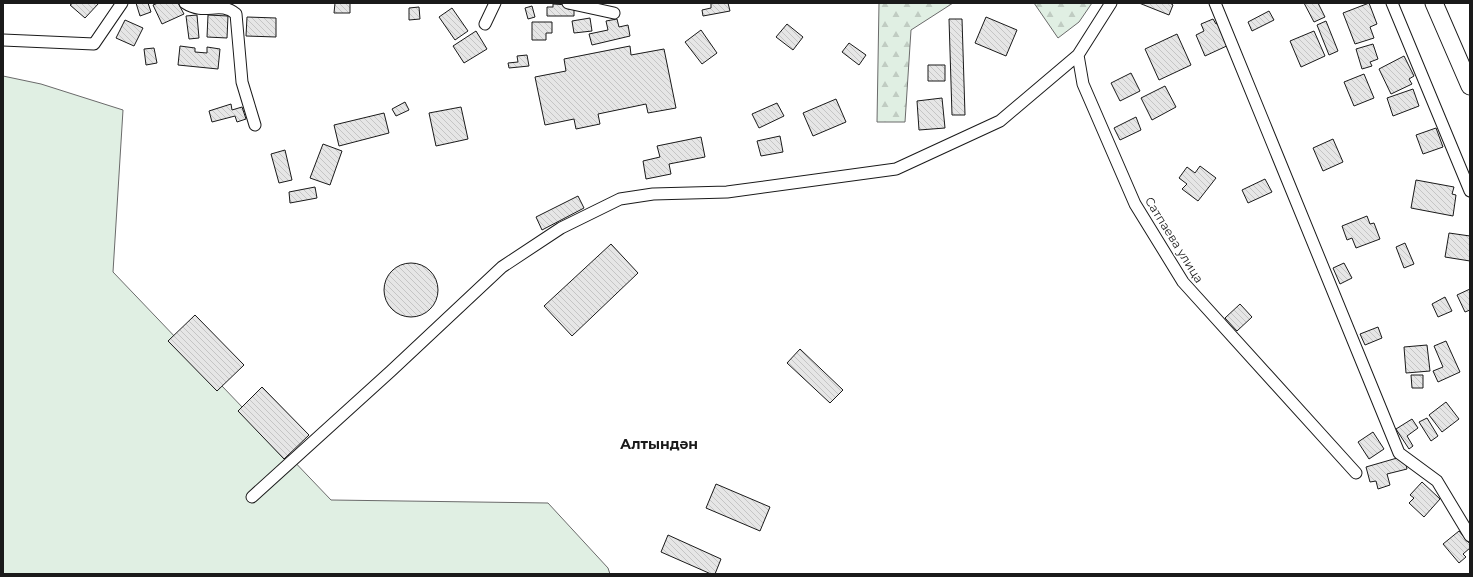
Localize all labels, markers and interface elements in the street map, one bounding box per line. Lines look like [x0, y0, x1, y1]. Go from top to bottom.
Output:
street label: Сатпаева улица [1142, 194, 1207, 286]
district label: Алтындән [620, 435, 698, 453]

